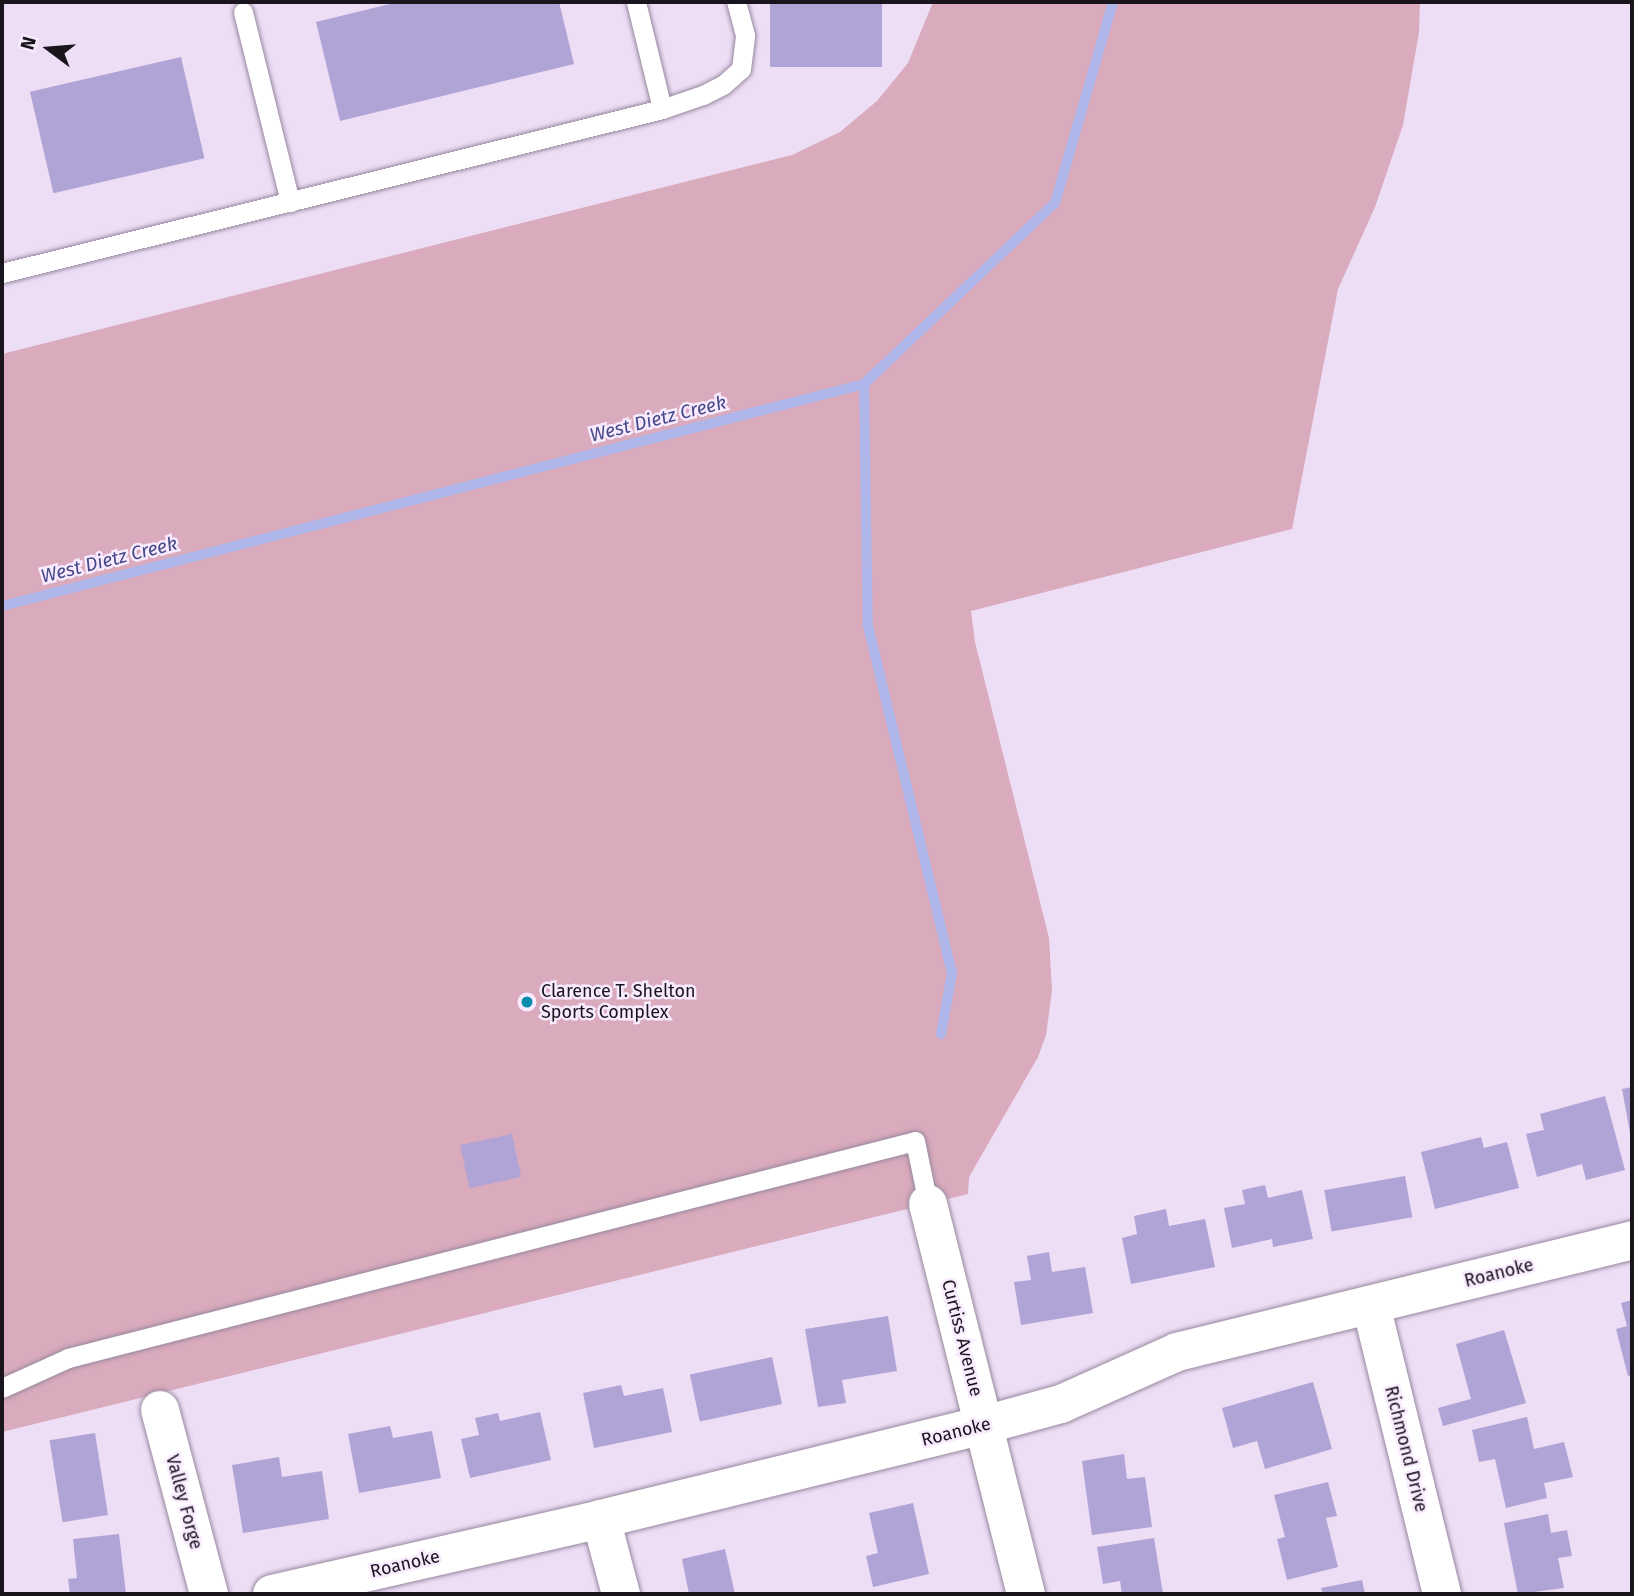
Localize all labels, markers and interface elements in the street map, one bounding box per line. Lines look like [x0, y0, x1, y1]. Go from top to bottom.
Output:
north arrow [14, 14, 84, 84]
text: N [16, 34, 41, 52]
water label: West Dietz Creek [588, 391, 728, 447]
water label: West Dietz Creek [39, 532, 179, 588]
place label: Clarence T. Shelton Sports Complex [541, 981, 696, 1024]
marker: Clarence T. Shelton Sports Complex [519, 994, 535, 1010]
street label: Roanoke [1462, 1254, 1536, 1292]
street label: Curtiss Avenue [937, 1277, 987, 1399]
street label: Richmond Drive [1380, 1384, 1432, 1514]
street label: Roanoke [919, 1413, 993, 1451]
street label: Valley Forge [161, 1452, 207, 1552]
street label: Roanoke [368, 1546, 442, 1582]

